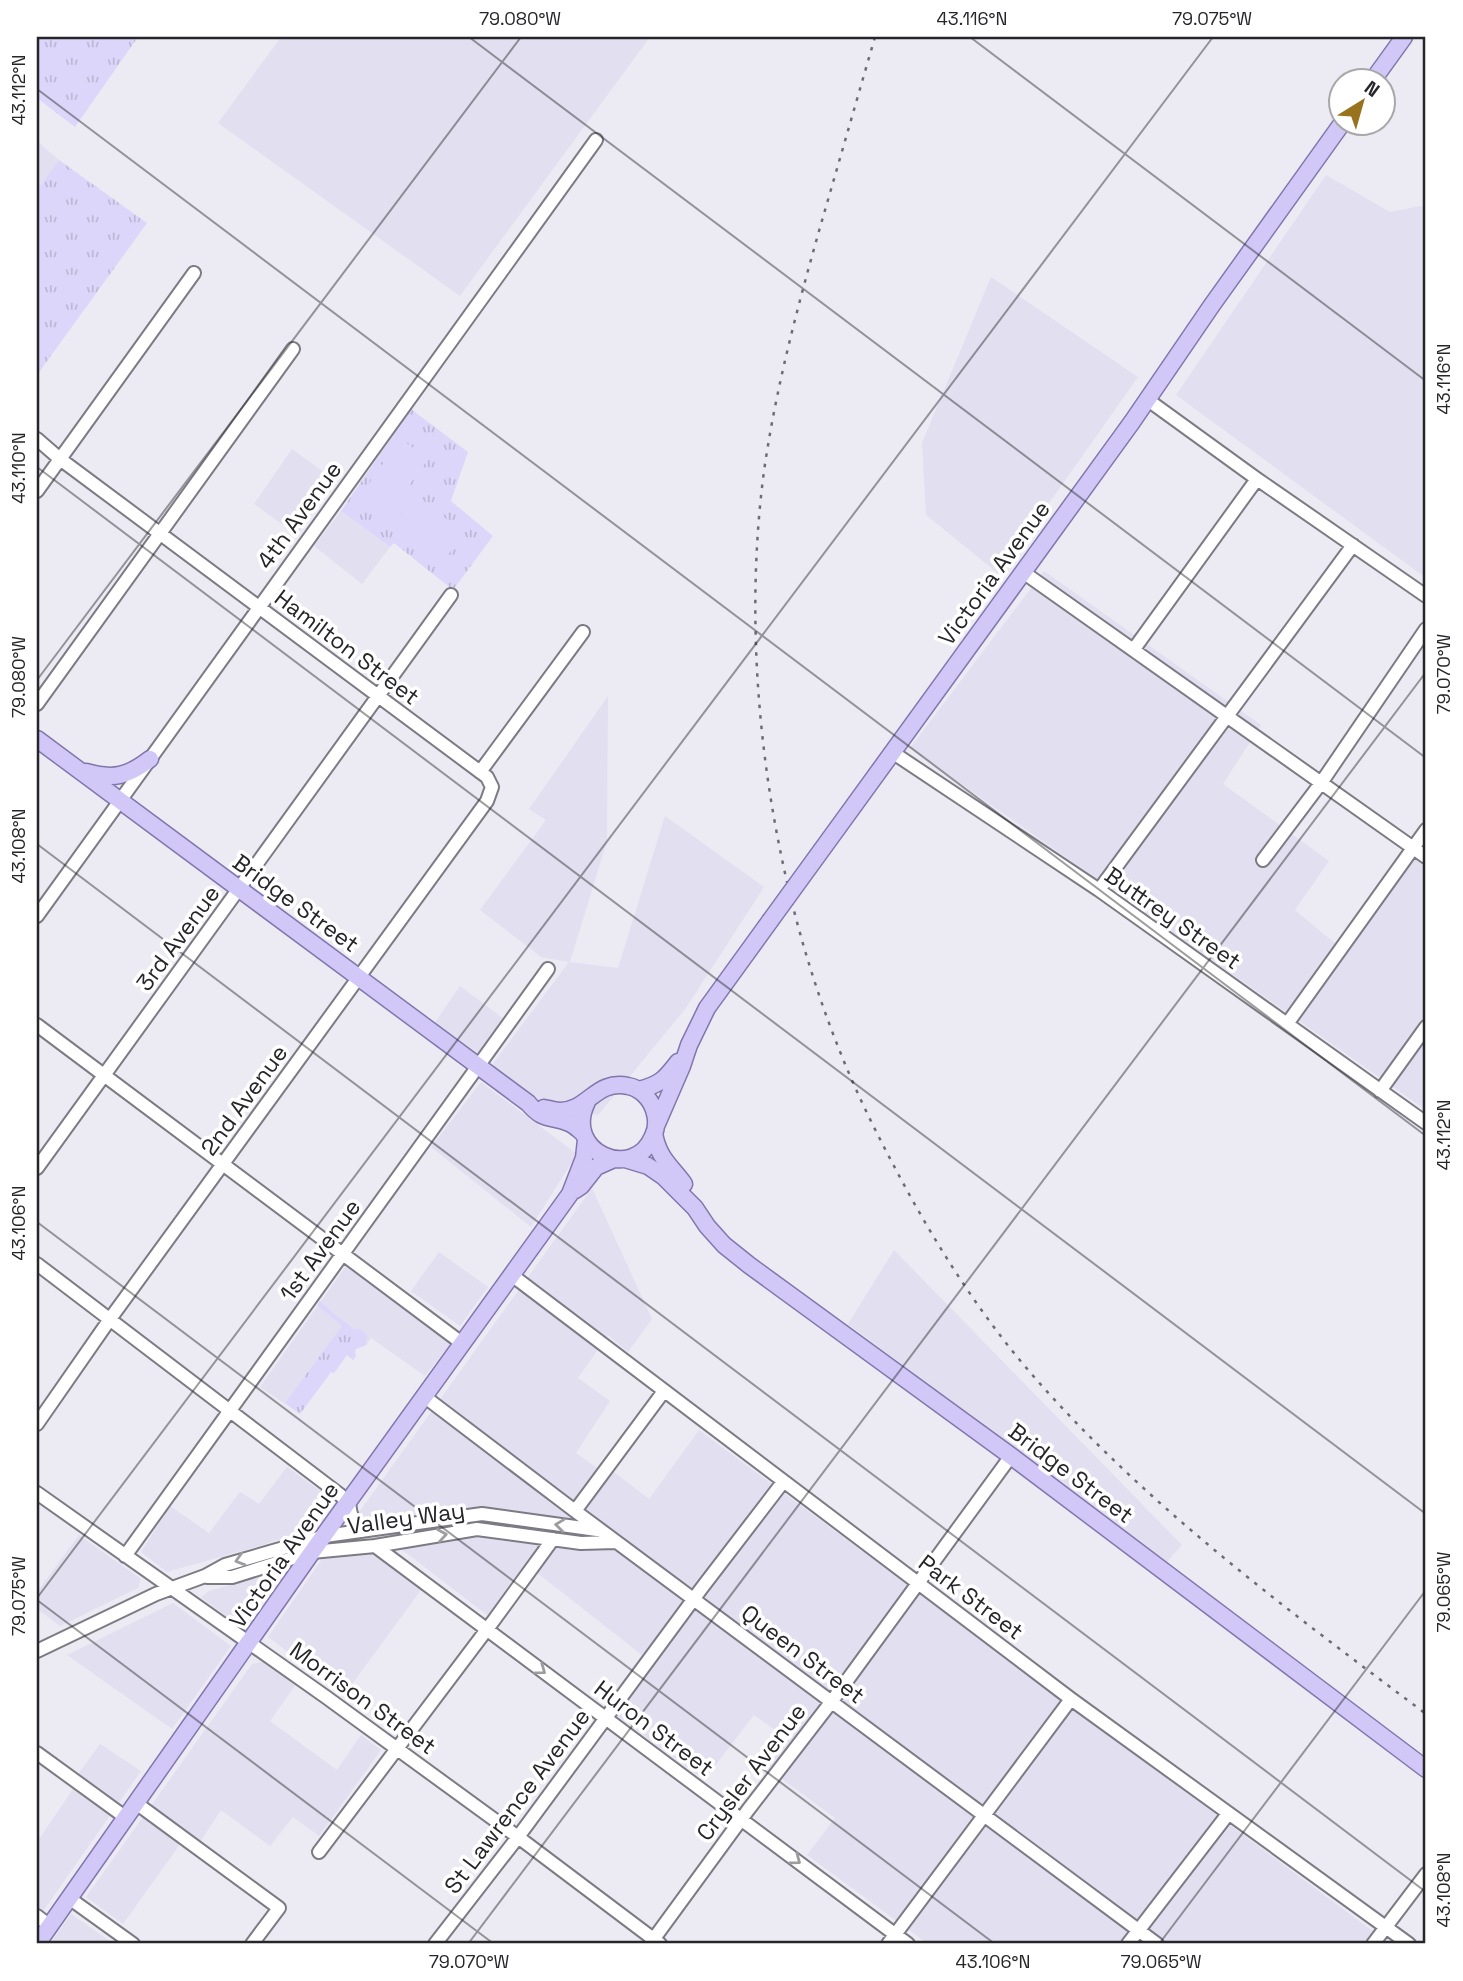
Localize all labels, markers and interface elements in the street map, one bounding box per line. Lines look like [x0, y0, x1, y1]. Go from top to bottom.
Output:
text: 79.080°W [479, 7, 561, 30]
text: 43.116°N [937, 7, 1007, 30]
text: 79.075°W [1172, 7, 1252, 30]
text: 43.112°N [7, 55, 30, 125]
north arrow [1326, 66, 1396, 136]
text: N [1359, 75, 1385, 103]
text: 43.116°N [1432, 344, 1455, 414]
text: 43.110°N [7, 432, 30, 504]
street label: 4th Avenue [250, 455, 348, 575]
street label: Victoria Avenue [931, 495, 1057, 651]
street label: Hamilton Street [268, 583, 426, 711]
text: 79.070°W [1432, 633, 1455, 714]
text: 79.080°W [7, 636, 30, 718]
text: 43.108°N [7, 808, 30, 884]
street label: Bridge Street [227, 847, 365, 959]
street label: Buttrey Street [1099, 860, 1247, 976]
street label: 3rd Avenue [129, 879, 227, 997]
street label: 2nd Avenue [194, 1039, 294, 1161]
text: 43.112°N [1432, 1100, 1455, 1170]
text: 43.106°N [7, 1186, 30, 1260]
street label: 1st Avenue [273, 1193, 367, 1307]
street label: Bridge Street [1003, 1416, 1139, 1530]
street label: Victoria Avenue [222, 1476, 346, 1634]
street label: Valley Way [345, 1495, 467, 1541]
one-way arrow [554, 1517, 566, 1532]
one-way arrow [436, 1528, 448, 1543]
street label: Park Street [912, 1548, 1030, 1646]
text: 79.065°W [1432, 1551, 1455, 1633]
one-way arrow [234, 1552, 246, 1567]
text: 79.075°W [7, 1556, 30, 1636]
street label: Queen Street [735, 1598, 871, 1710]
street label: Morrison Street [284, 1635, 442, 1761]
one-way arrow [533, 1662, 546, 1674]
street label: Huron Street [588, 1673, 720, 1783]
street label: Crysler Avenue [690, 1697, 812, 1847]
street label: St Lawrence Avenue [437, 1702, 597, 1900]
one-way arrow [788, 1852, 801, 1865]
text: 43.108°N [1432, 1852, 1455, 1928]
text: 79.070°W [429, 1950, 510, 1973]
text: 43.106°N [956, 1950, 1030, 1973]
text: 79.065°W [1120, 1950, 1202, 1973]

